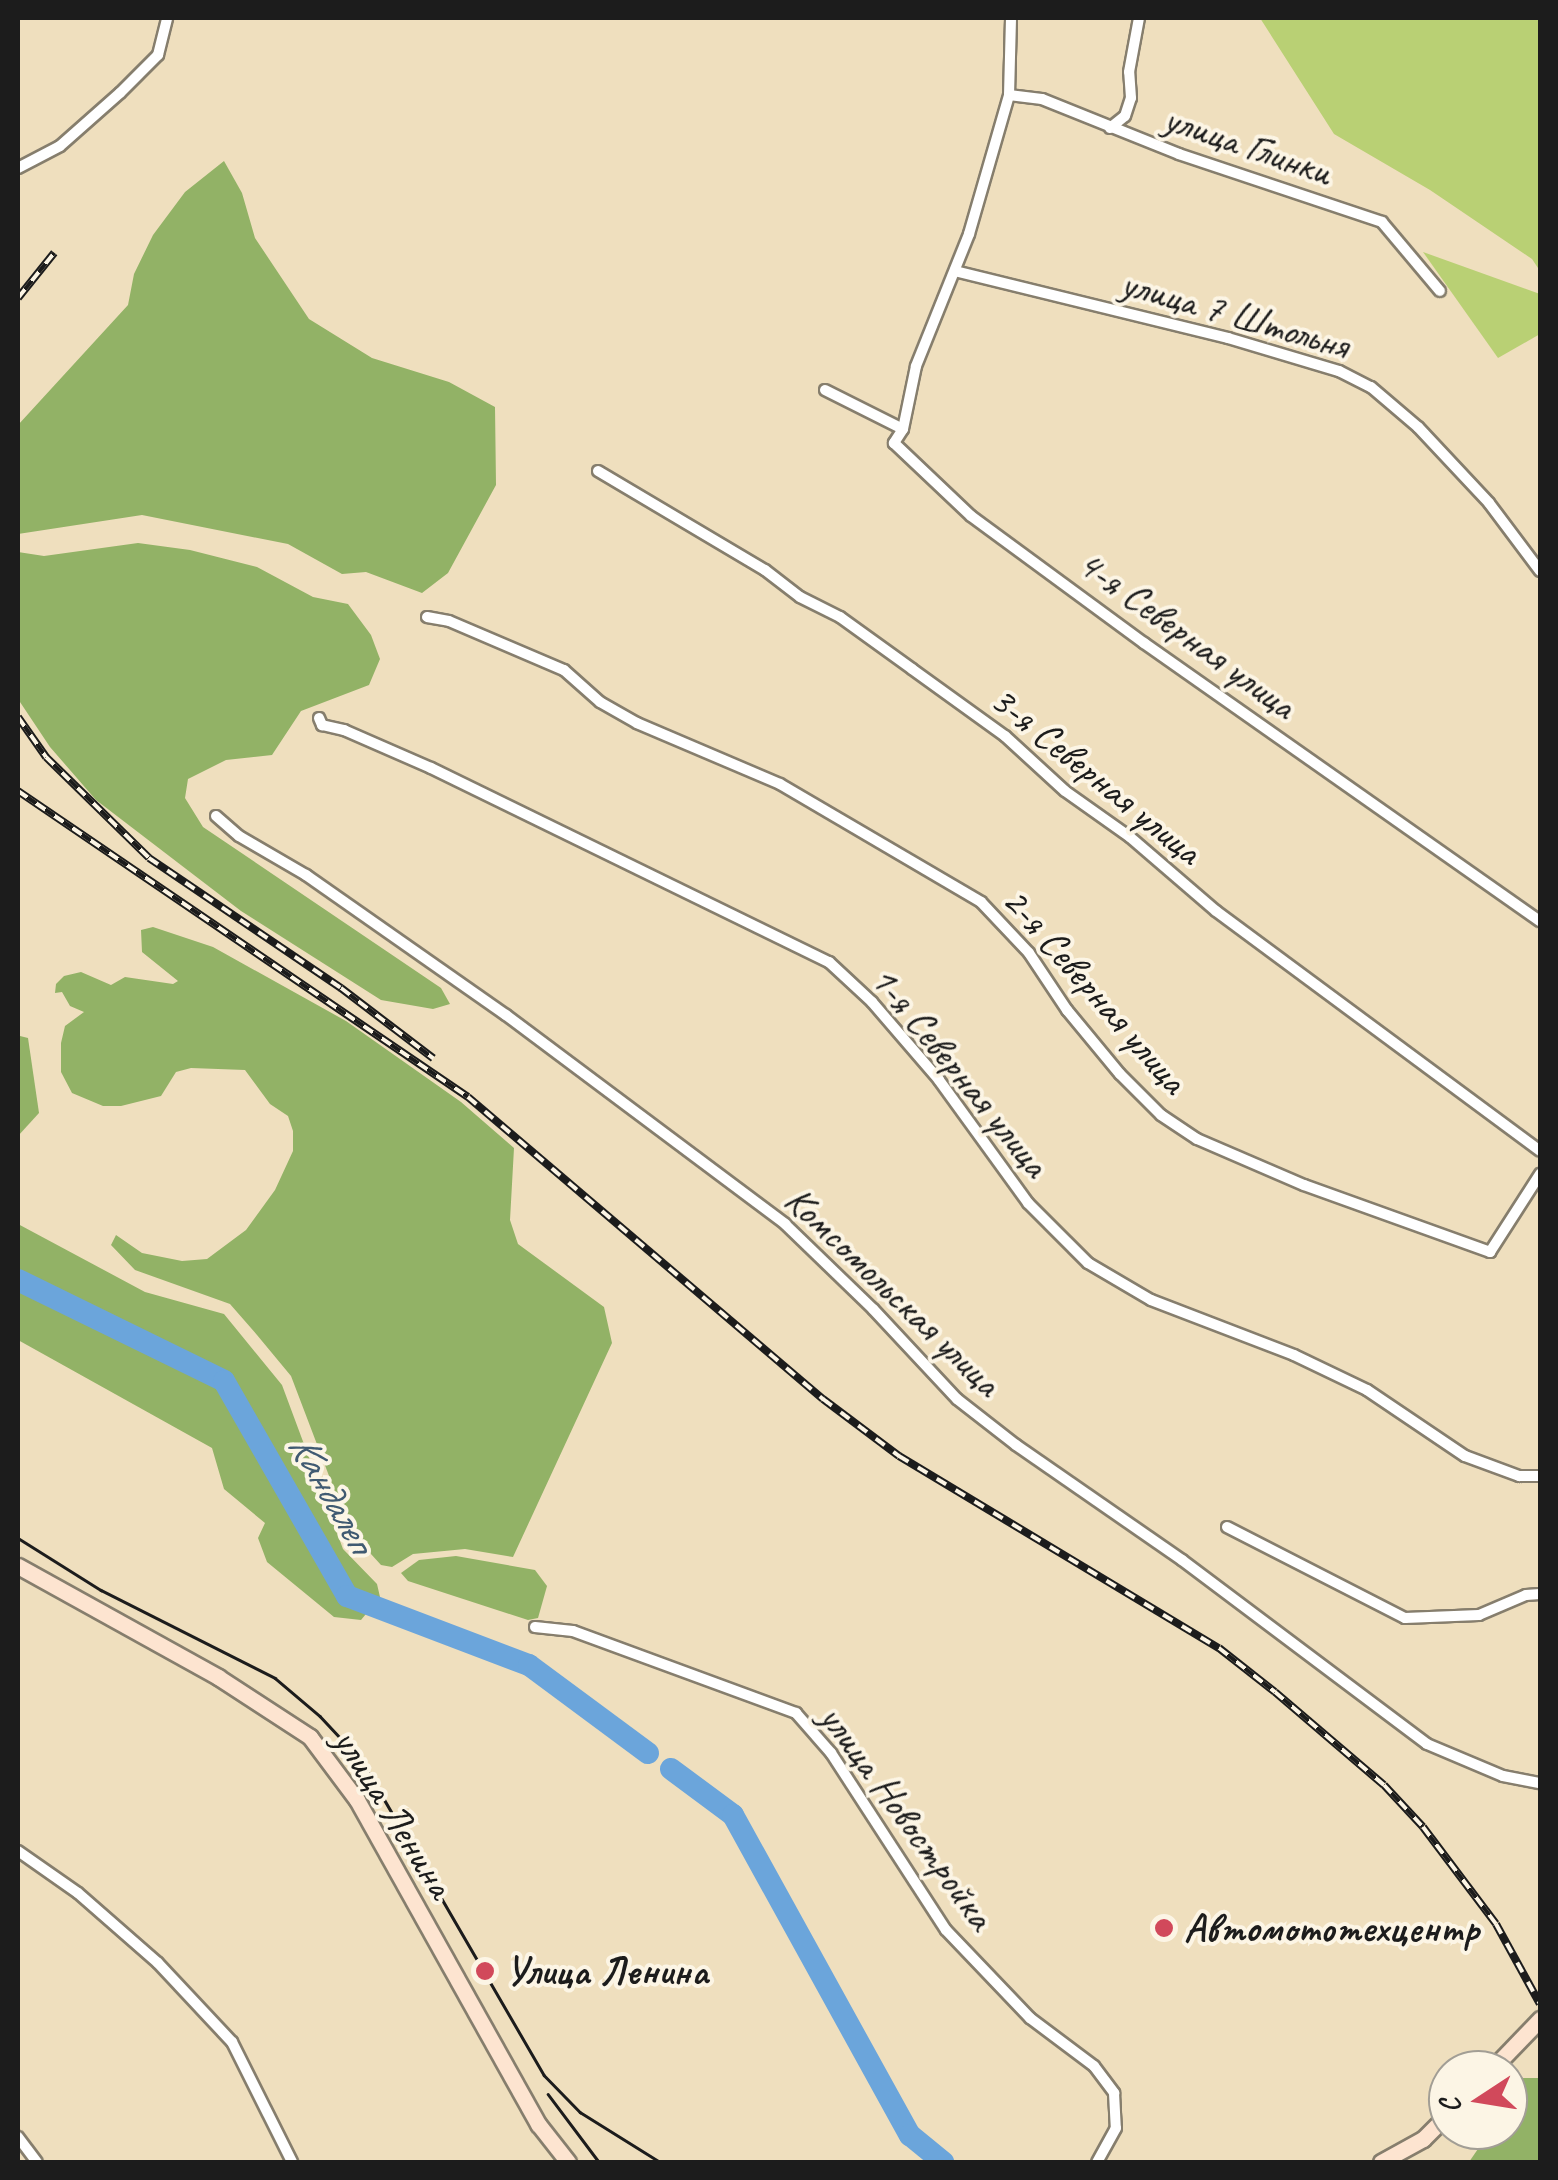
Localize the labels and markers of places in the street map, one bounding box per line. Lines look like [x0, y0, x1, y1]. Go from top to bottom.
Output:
place label: Автомототехцентр [1184, 1904, 1479, 1952]
marker: Автомототехцентр [1153, 1917, 1175, 1939]
place label: Улица Ленина [505, 1947, 710, 1995]
marker: Улица Ленина [474, 1960, 496, 1982]

